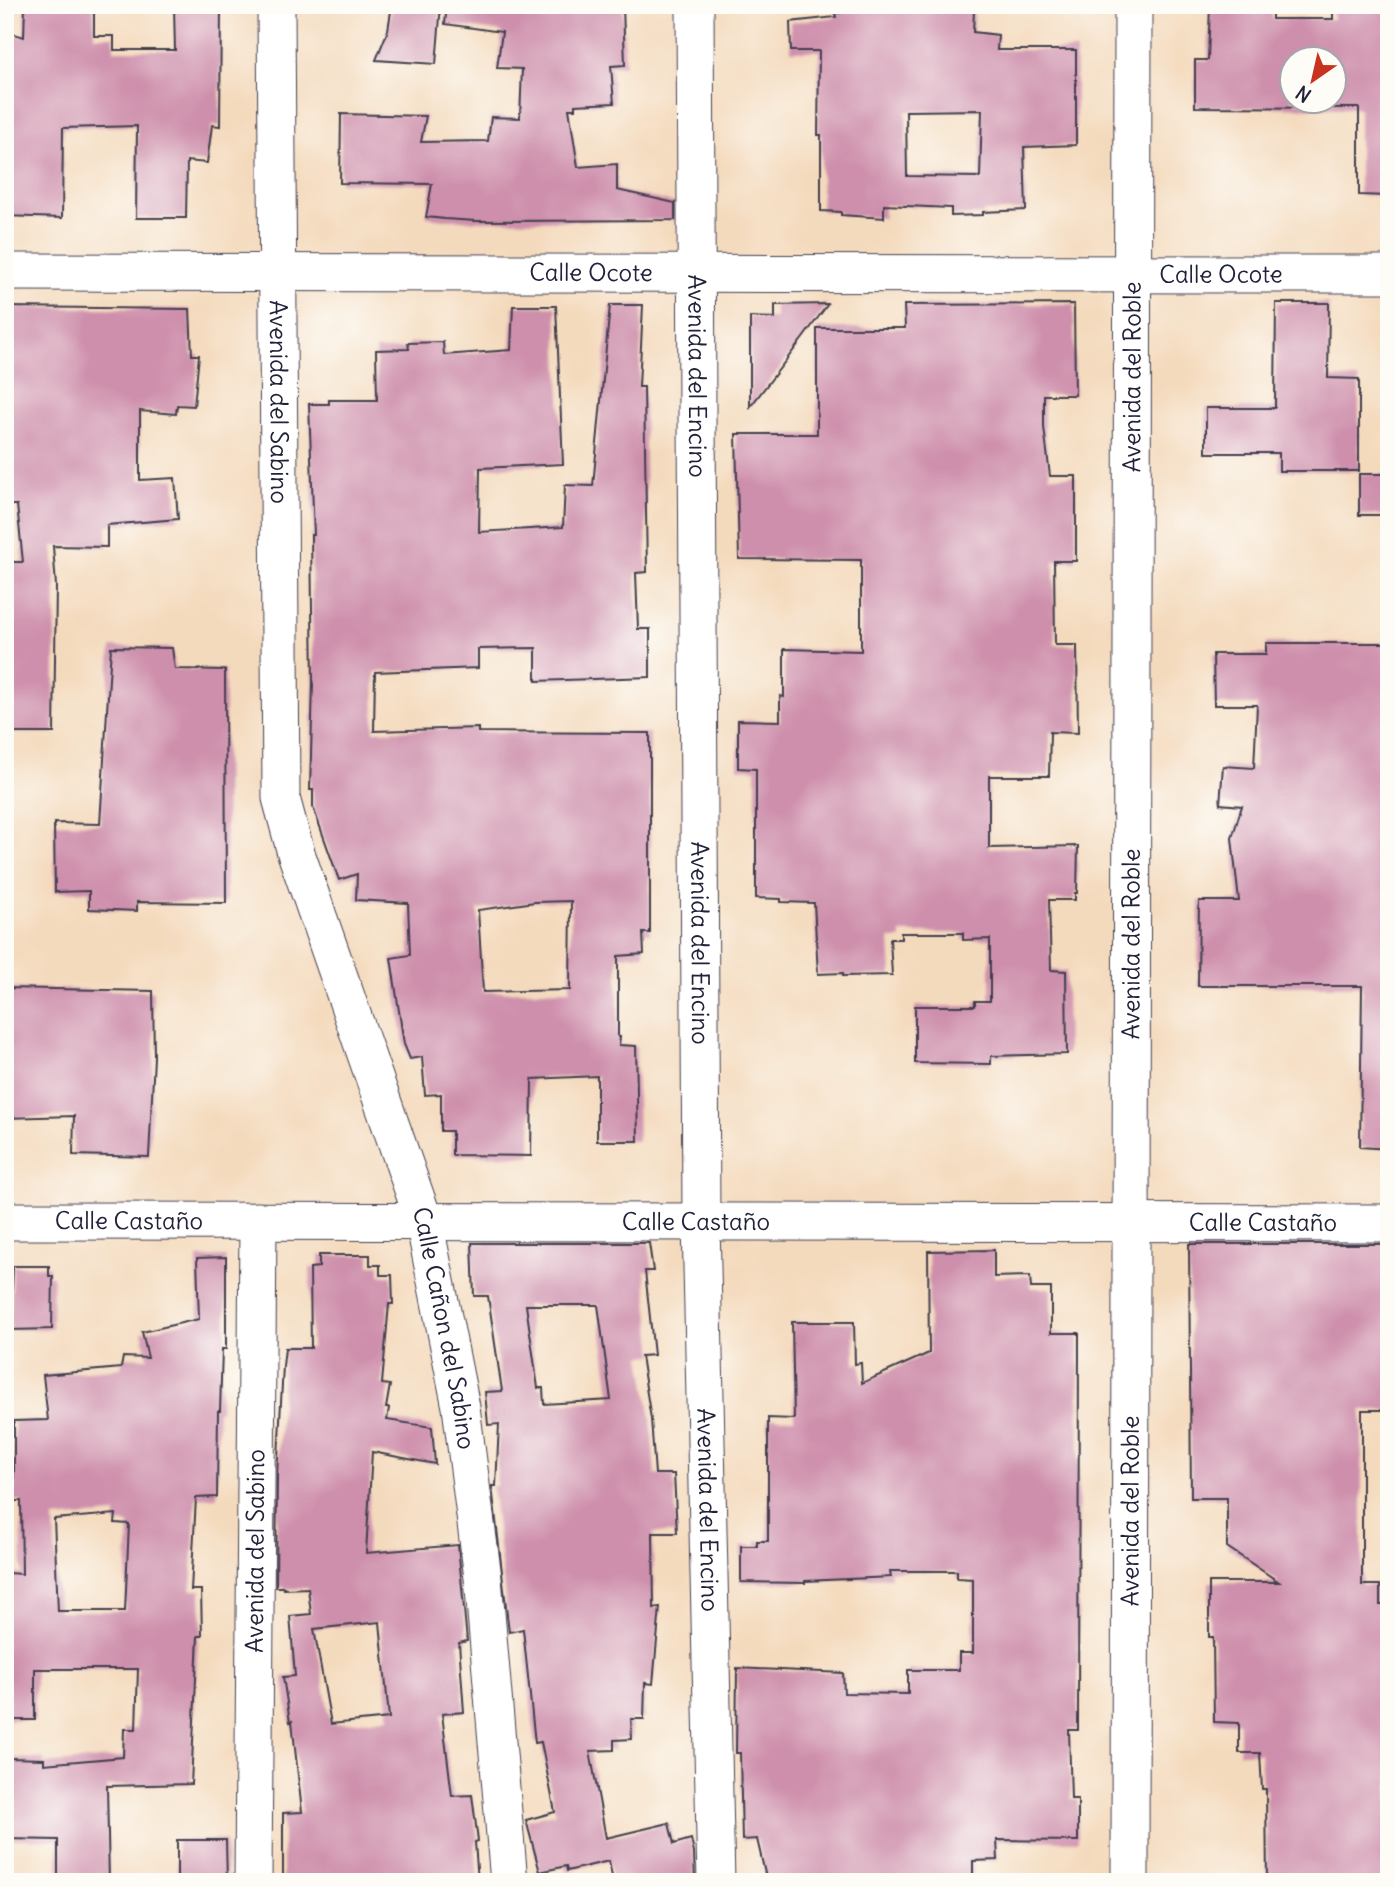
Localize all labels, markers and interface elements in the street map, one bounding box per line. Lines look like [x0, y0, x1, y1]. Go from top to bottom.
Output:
north arrow [1278, 46, 1348, 116]
text: N [1291, 80, 1316, 108]
street label: Calle Ocote [529, 257, 653, 287]
street label: Calle Ocote [1159, 259, 1283, 289]
street label: Avenida del Encino [682, 274, 713, 478]
street label: Avenida del Roble [1116, 282, 1147, 472]
street label: Avenida del Sabino [264, 300, 295, 504]
street label: Avenida del Encino [685, 841, 716, 1045]
street label: Avenida del Roble [1115, 849, 1146, 1039]
street label: Calle Cañon del Sabino [406, 1203, 482, 1451]
street label: Calle Castaño [55, 1205, 203, 1235]
street label: Calle Castaño [622, 1206, 770, 1236]
street label: Calle Castaño [1189, 1207, 1337, 1237]
street label: Avenida del Encino [691, 1408, 726, 1612]
street label: Avenida del Roble [1114, 1416, 1145, 1606]
street label: Avenida del Sabino [239, 1449, 270, 1653]

